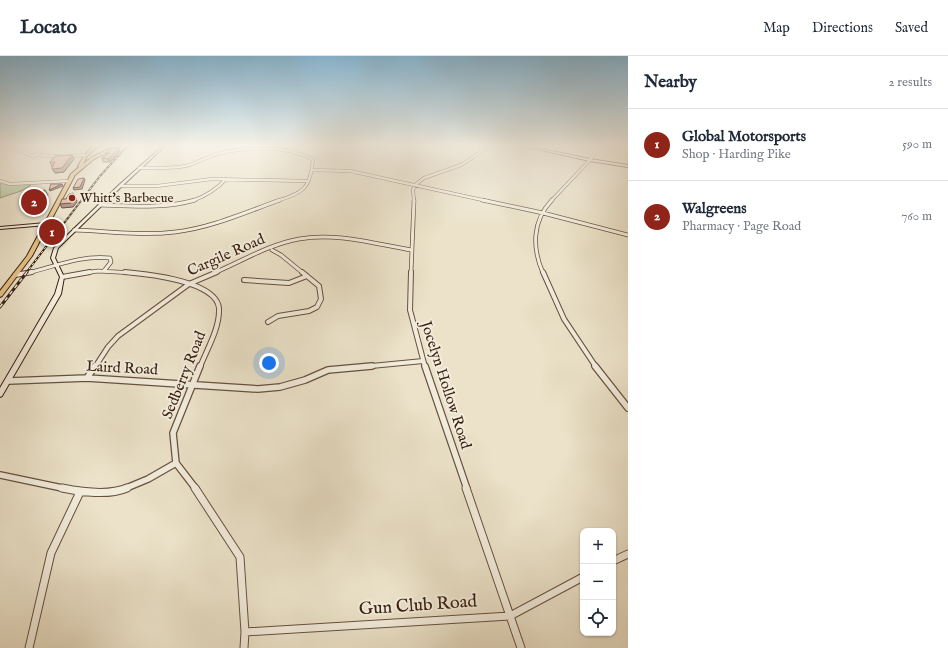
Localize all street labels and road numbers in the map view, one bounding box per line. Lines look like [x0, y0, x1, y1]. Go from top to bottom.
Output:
street label: Cargile Road [184, 229, 269, 281]
street label: Jocelyn Hollow Road [416, 317, 476, 452]
street label: Sedberry Road [158, 327, 211, 422]
street label: Laird Road [86, 357, 159, 379]
street label: Gun Club Road [358, 590, 478, 622]

